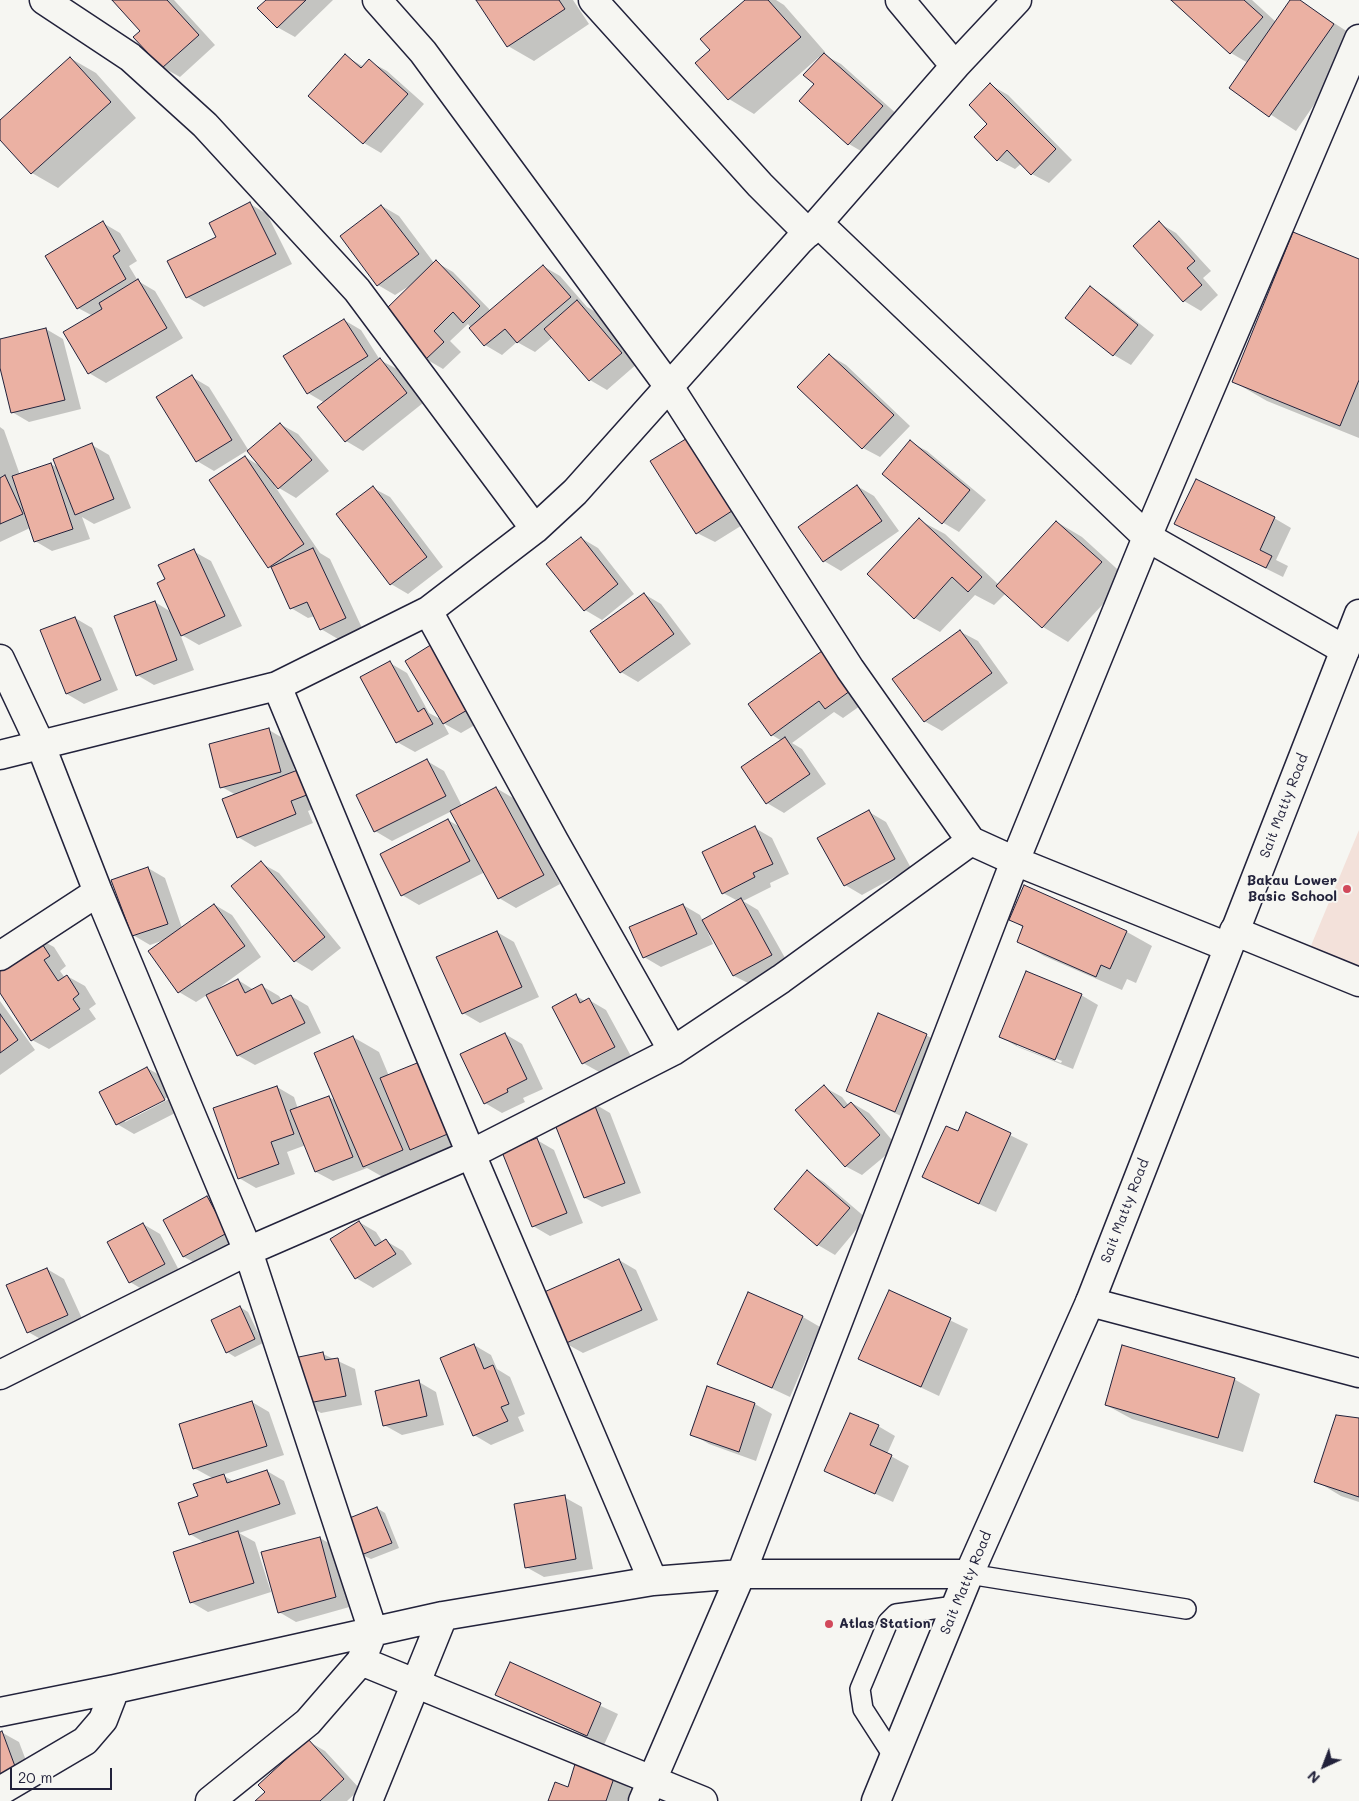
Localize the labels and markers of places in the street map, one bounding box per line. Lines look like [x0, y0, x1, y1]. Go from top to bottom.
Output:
place label: Bakau Lower Basic School [1247, 873, 1337, 906]
marker: Bakau Lower Basic School [1341, 883, 1353, 895]
place label: Atlas Station [839, 1616, 931, 1632]
marker: Atlas Station [823, 1618, 835, 1630]

